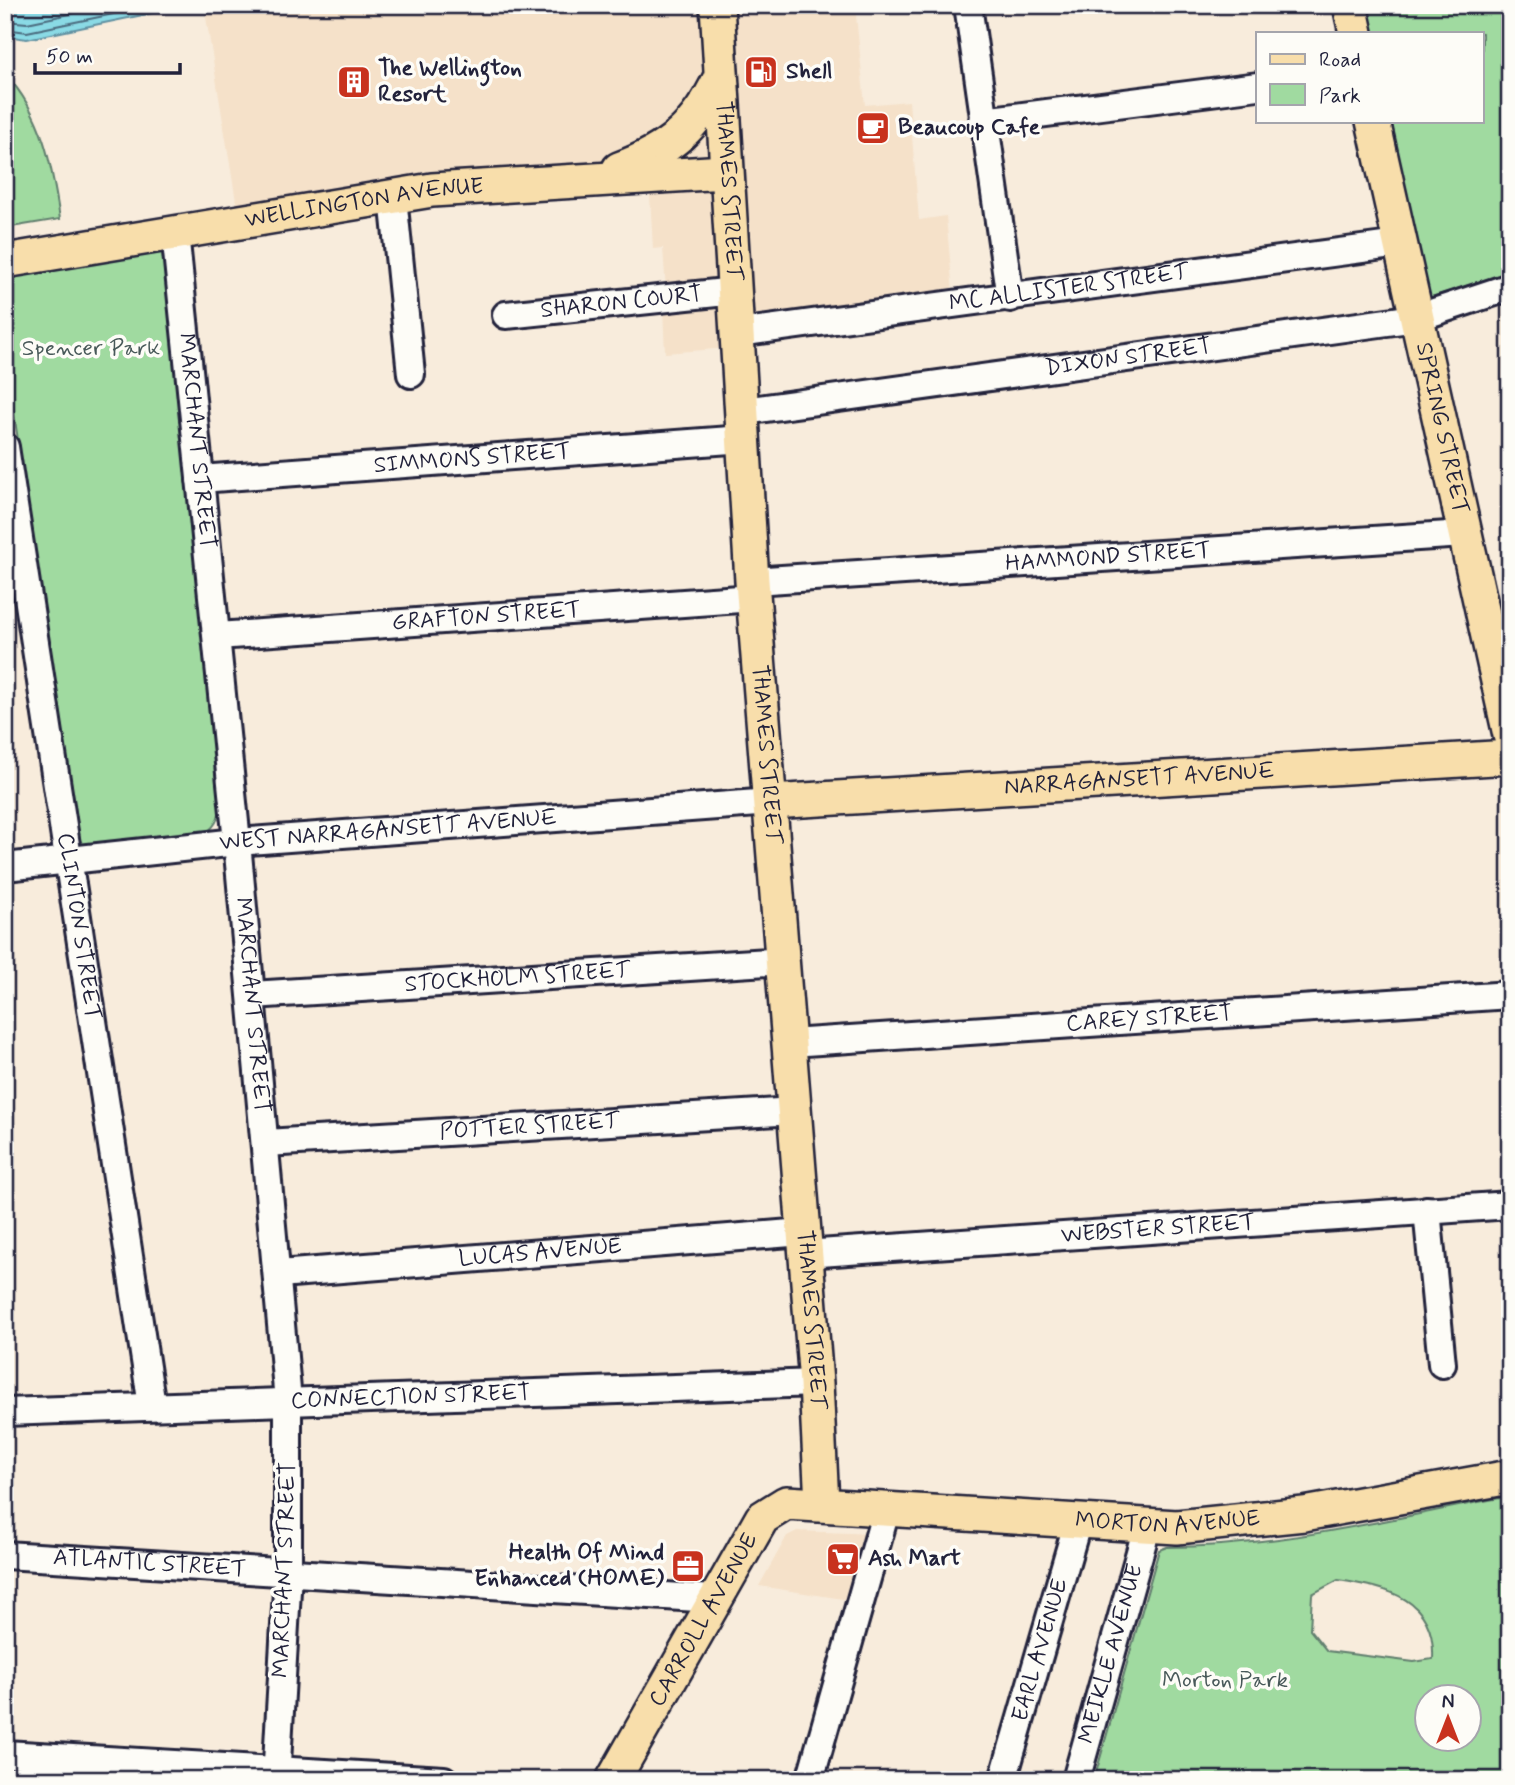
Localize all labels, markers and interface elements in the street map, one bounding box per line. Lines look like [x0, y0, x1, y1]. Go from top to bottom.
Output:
scale bar [35, 32, 180, 76]
legend [1256, 32, 1484, 122]
text: 50 m [46, 43, 93, 71]
text: Road [1319, 46, 1361, 74]
fuel station icon: Shell [742, 53, 780, 91]
place label: The Wellington Resort [378, 54, 522, 110]
place label: Shell [786, 57, 832, 87]
building icon: The Wellington Resort [335, 63, 373, 101]
text: Park [1319, 82, 1361, 110]
street label: THAMES STREET [708, 100, 749, 283]
cafe icon: Beaucoup Cafe [854, 109, 892, 147]
place label: Beaucoup Cafe [898, 113, 1041, 143]
street label: WELLINGTON AVENUE [243, 172, 485, 236]
street label: MC ALLISTER STREET [947, 257, 1192, 319]
street label: SHARON COURT [539, 280, 704, 326]
street label: DIXON STREET [1043, 331, 1213, 384]
street label: MARCHANT STREET [170, 332, 222, 550]
park label: Spencer Park [22, 334, 160, 364]
street label: SPRING STREET [1408, 340, 1475, 517]
street label: SIMMONS STREET [373, 437, 572, 481]
street label: HAMMOND STREET [1004, 536, 1212, 579]
street label: GRAFTON STREET [391, 595, 582, 639]
street label: THAMES STREET [744, 664, 788, 846]
street label: NARRAGANSETT AVENUE [1003, 756, 1275, 803]
street label: WEST NARRAGANSETT AVENUE [218, 803, 558, 859]
street label: CLINTON STREET [49, 831, 108, 1022]
street label: MARCHANT STREET [227, 896, 277, 1114]
street label: STOCKHOLM STREET [404, 956, 633, 1000]
street label: CAREY STREET [1065, 999, 1233, 1040]
street label: POTTER STREET [439, 1107, 622, 1147]
street label: WEBSTER STREET [1060, 1208, 1256, 1251]
street label: THAMES STREET [789, 1229, 832, 1411]
street label: LUCAS AVENUE [458, 1232, 623, 1275]
street label: CONNECTION STREET [290, 1378, 531, 1417]
street label: MARCHANT STREET [266, 1461, 304, 1679]
street label: MORTON AVENUE [1074, 1504, 1261, 1542]
street label: CARROLL AVENUE [643, 1528, 765, 1712]
place label: Health Of Mind Enhanced (HOME) [474, 1538, 665, 1594]
supermarket icon: Ash Mart [824, 1540, 862, 1578]
street label: ATLANTIC STREET [52, 1543, 247, 1585]
place label: Ash Mart [868, 1544, 961, 1574]
office icon: Health Of Mind Enhanced (HOME) [669, 1547, 707, 1585]
street label: MEIKLE AVENUE [1072, 1561, 1151, 1747]
street label: EARL AVENUE [1006, 1575, 1075, 1725]
park label: Morton Park [1162, 1666, 1288, 1696]
north arrow [1414, 1684, 1484, 1754]
text: N [1442, 1690, 1454, 1715]

